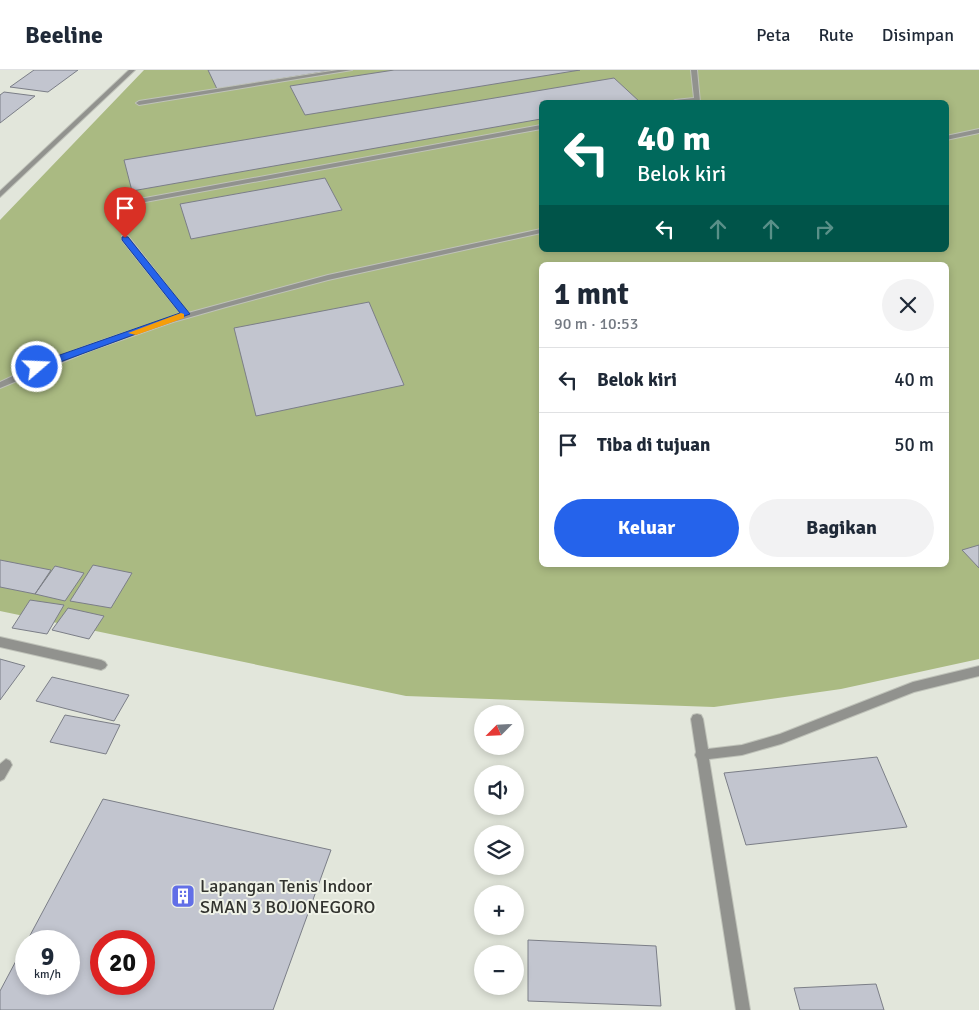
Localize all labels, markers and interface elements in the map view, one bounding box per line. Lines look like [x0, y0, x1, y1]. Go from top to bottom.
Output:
text: Beeline [25, 20, 103, 50]
text: Peta [756, 24, 790, 46]
text: Rute [818, 24, 854, 46]
text: Disimpan [882, 24, 954, 46]
text: 40 m [637, 117, 711, 160]
icon: left [554, 120, 619, 185]
text: Belok kiri [637, 160, 726, 187]
pin [104, 187, 146, 238]
icon: arrive [111, 194, 139, 222]
icon: left [651, 215, 679, 243]
icon: ahead [704, 215, 732, 243]
icon: ahead [757, 215, 785, 243]
icon: right [810, 215, 838, 243]
text: 1 mnt [554, 276, 629, 313]
button: close [882, 279, 934, 331]
text: 90 m · 10:53 [554, 314, 638, 334]
position arrow [10, 340, 62, 392]
icon: left [554, 366, 582, 394]
text: Belok kiri [597, 368, 677, 392]
text: 40 m [894, 368, 934, 392]
icon: arrive [554, 431, 582, 459]
text: Tiba di tujuan [597, 433, 710, 457]
text: 50 m [894, 433, 934, 457]
button: Keluar [554, 499, 739, 557]
button: Bagikan [749, 499, 934, 557]
north arrow [474, 705, 524, 755]
map controls [474, 705, 524, 995]
button: sound [474, 765, 524, 815]
button: layers [474, 825, 524, 875]
place label: Lapangan Tenis Indoor SMAN 3 BOJONEGORO [200, 875, 375, 918]
building icon: Lapangan Tenis Indoor SMAN 3 BOJONEGORO [170, 883, 196, 909]
button: + [474, 885, 524, 935]
speed limit sign: 20 [90, 930, 155, 995]
text: 9 [41, 941, 54, 972]
button: − [474, 945, 524, 995]
text: km/h [34, 967, 61, 982]

